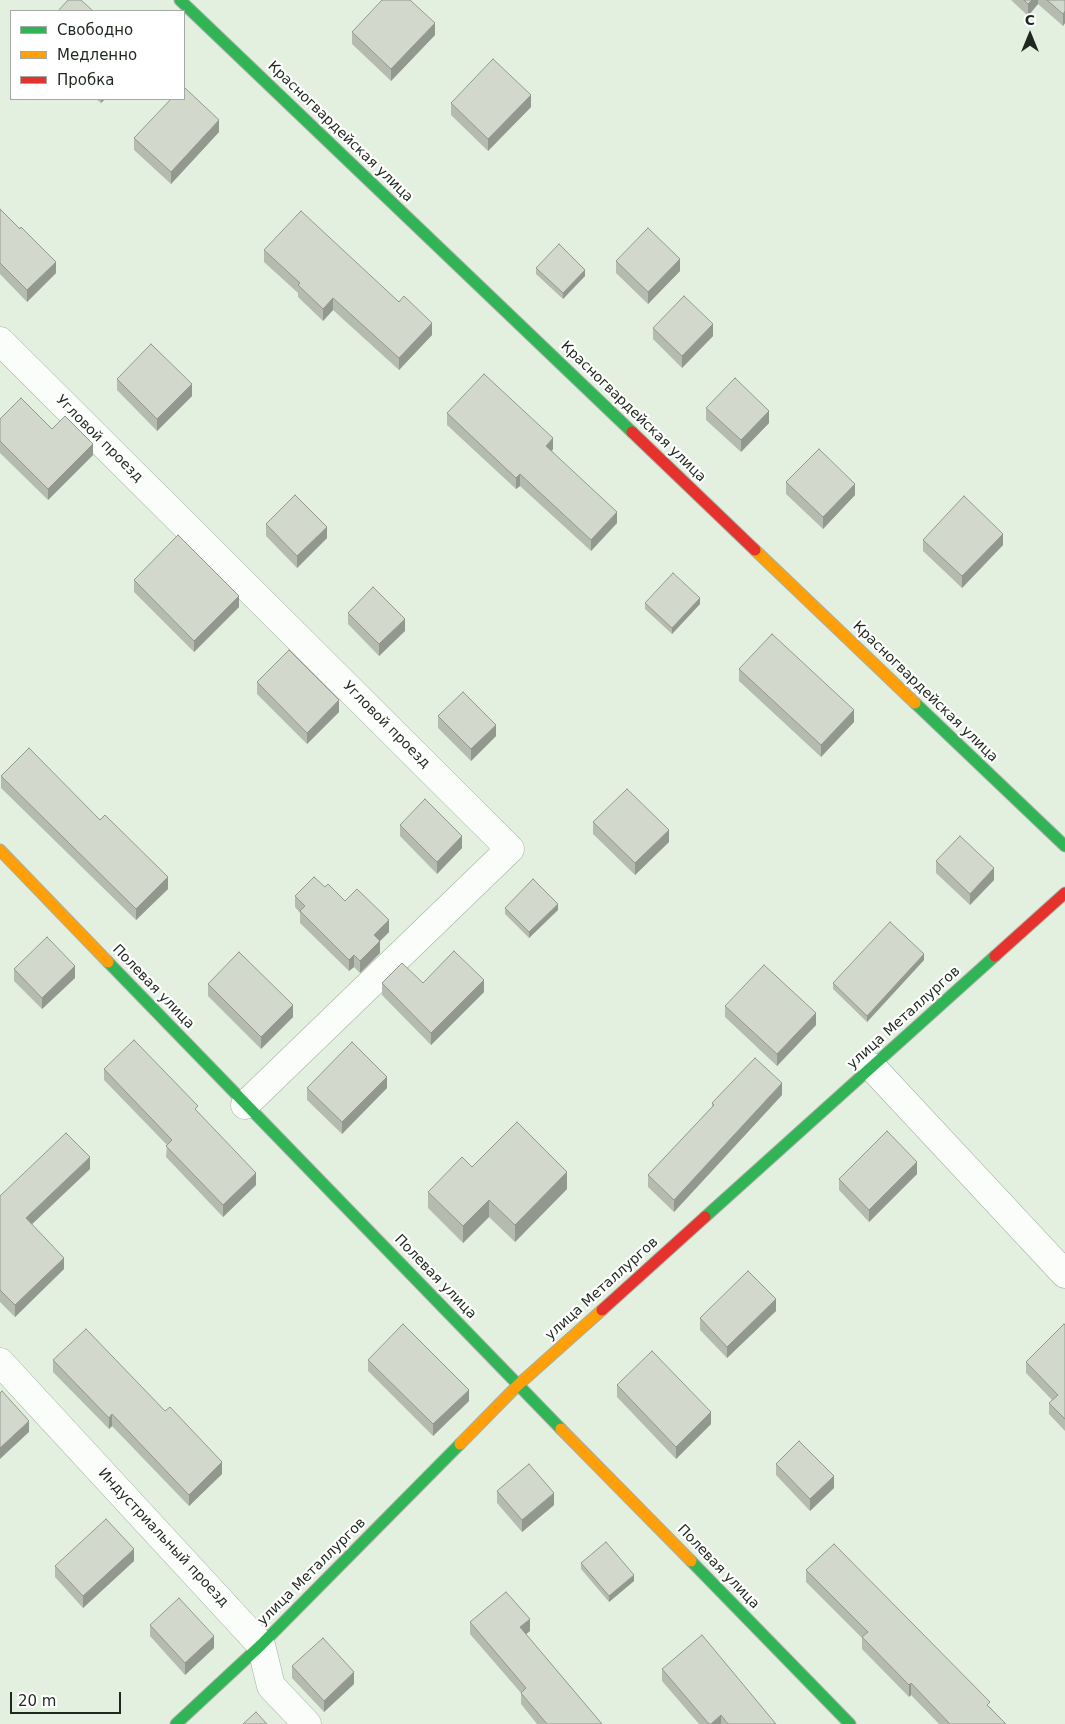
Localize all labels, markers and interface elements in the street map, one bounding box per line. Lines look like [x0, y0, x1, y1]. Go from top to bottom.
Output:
legend [10, 10, 185, 100]
north arrow [1005, 10, 1055, 60]
text: С [1025, 12, 1035, 28]
text: Свободно [57, 21, 133, 39]
text: Медленно [57, 46, 137, 64]
street label: Красногвардейская улица [264, 58, 416, 206]
text: Пробка [57, 71, 114, 89]
street label: Красногвардейская улица [557, 338, 709, 486]
street label: Угловой проезд [52, 392, 146, 486]
street label: Красногвардейская улица [849, 618, 1001, 766]
street label: Угловой проезд [339, 678, 433, 772]
street label: Полевая улица [108, 941, 198, 1033]
street label: улица Металлургов [844, 963, 964, 1073]
street label: Полевая улица [390, 1231, 480, 1323]
street label: улица Металлургов [542, 1234, 662, 1344]
street label: Индустриальный проезд [94, 1465, 232, 1611]
street label: улица Металлургов [255, 1515, 369, 1629]
street label: Полевая улица [673, 1521, 763, 1613]
scale bar [12, 1682, 124, 1714]
text: 20 m [18, 1692, 56, 1710]

